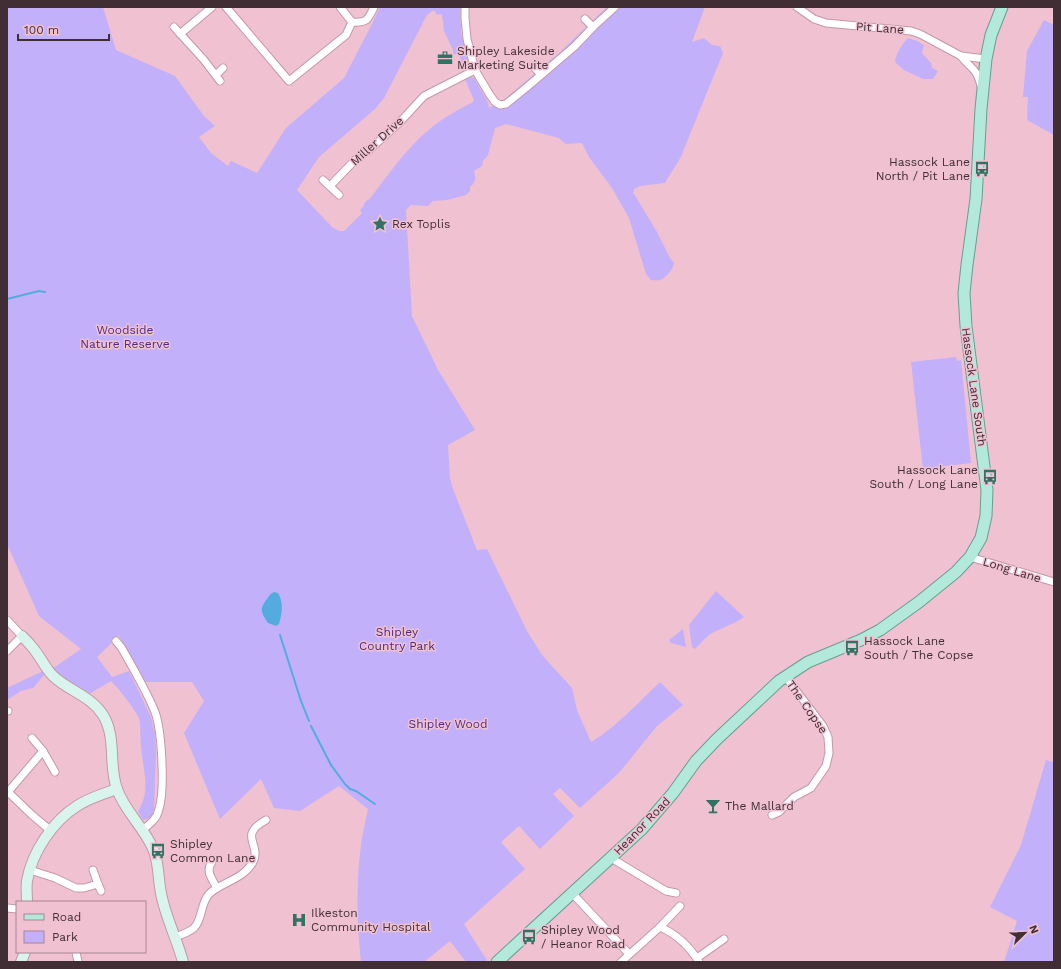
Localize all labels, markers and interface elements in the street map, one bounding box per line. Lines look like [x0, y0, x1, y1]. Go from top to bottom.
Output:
scale bar [18, 16, 109, 42]
street label: Pit Lane [856, 19, 904, 37]
text: 100 m [24, 23, 59, 37]
place label: Shipley Lakeside Marketing Suite [457, 44, 555, 72]
office icon: Shipley Lakeside Marketing Suite [436, 49, 454, 67]
street label: Miller Drive [348, 114, 406, 168]
place label: Hassock Lane North / Pit Lane [876, 155, 970, 183]
bus stop icon: Hassock Lane North / Pit Lane [973, 160, 991, 178]
place icon: Rex Toplis [371, 215, 389, 233]
place label: Rex Toplis [392, 217, 450, 231]
park label: Woodside Nature Reserve [80, 323, 170, 351]
street label: Hassock Lane South [959, 327, 989, 447]
place label: Hassock Lane South / Long Lane [869, 463, 978, 491]
bus stop icon: Hassock Lane South / Long Lane [981, 468, 999, 486]
street label: Long Lane [981, 554, 1043, 586]
park label: Shipley Country Park [359, 625, 435, 653]
place label: Hassock Lane South / The Copse [864, 634, 974, 662]
bus stop icon: Hassock Lane South / The Copse [843, 639, 861, 657]
street label: The Copse [784, 678, 830, 736]
park label: Shipley Wood [409, 717, 487, 731]
street label: Heanor Road [611, 794, 673, 858]
bar icon: The Mallard [704, 797, 722, 815]
place label: The Mallard [725, 799, 794, 813]
place label: Shipley Common Lane [170, 837, 255, 865]
bus stop icon: Shipley Common Lane [149, 842, 167, 860]
legend [16, 901, 146, 953]
place label: Ilkeston Community Hospital [311, 906, 431, 934]
text: Road [52, 910, 81, 924]
hospital icon: Ilkeston Community Hospital [290, 911, 308, 929]
north arrow [1005, 913, 1045, 953]
place label: Shipley Wood / Heanor Road [541, 923, 625, 951]
text: N [1026, 923, 1041, 936]
bus stop icon: Shipley Wood / Heanor Road [520, 928, 538, 946]
text: Park [52, 930, 78, 944]

